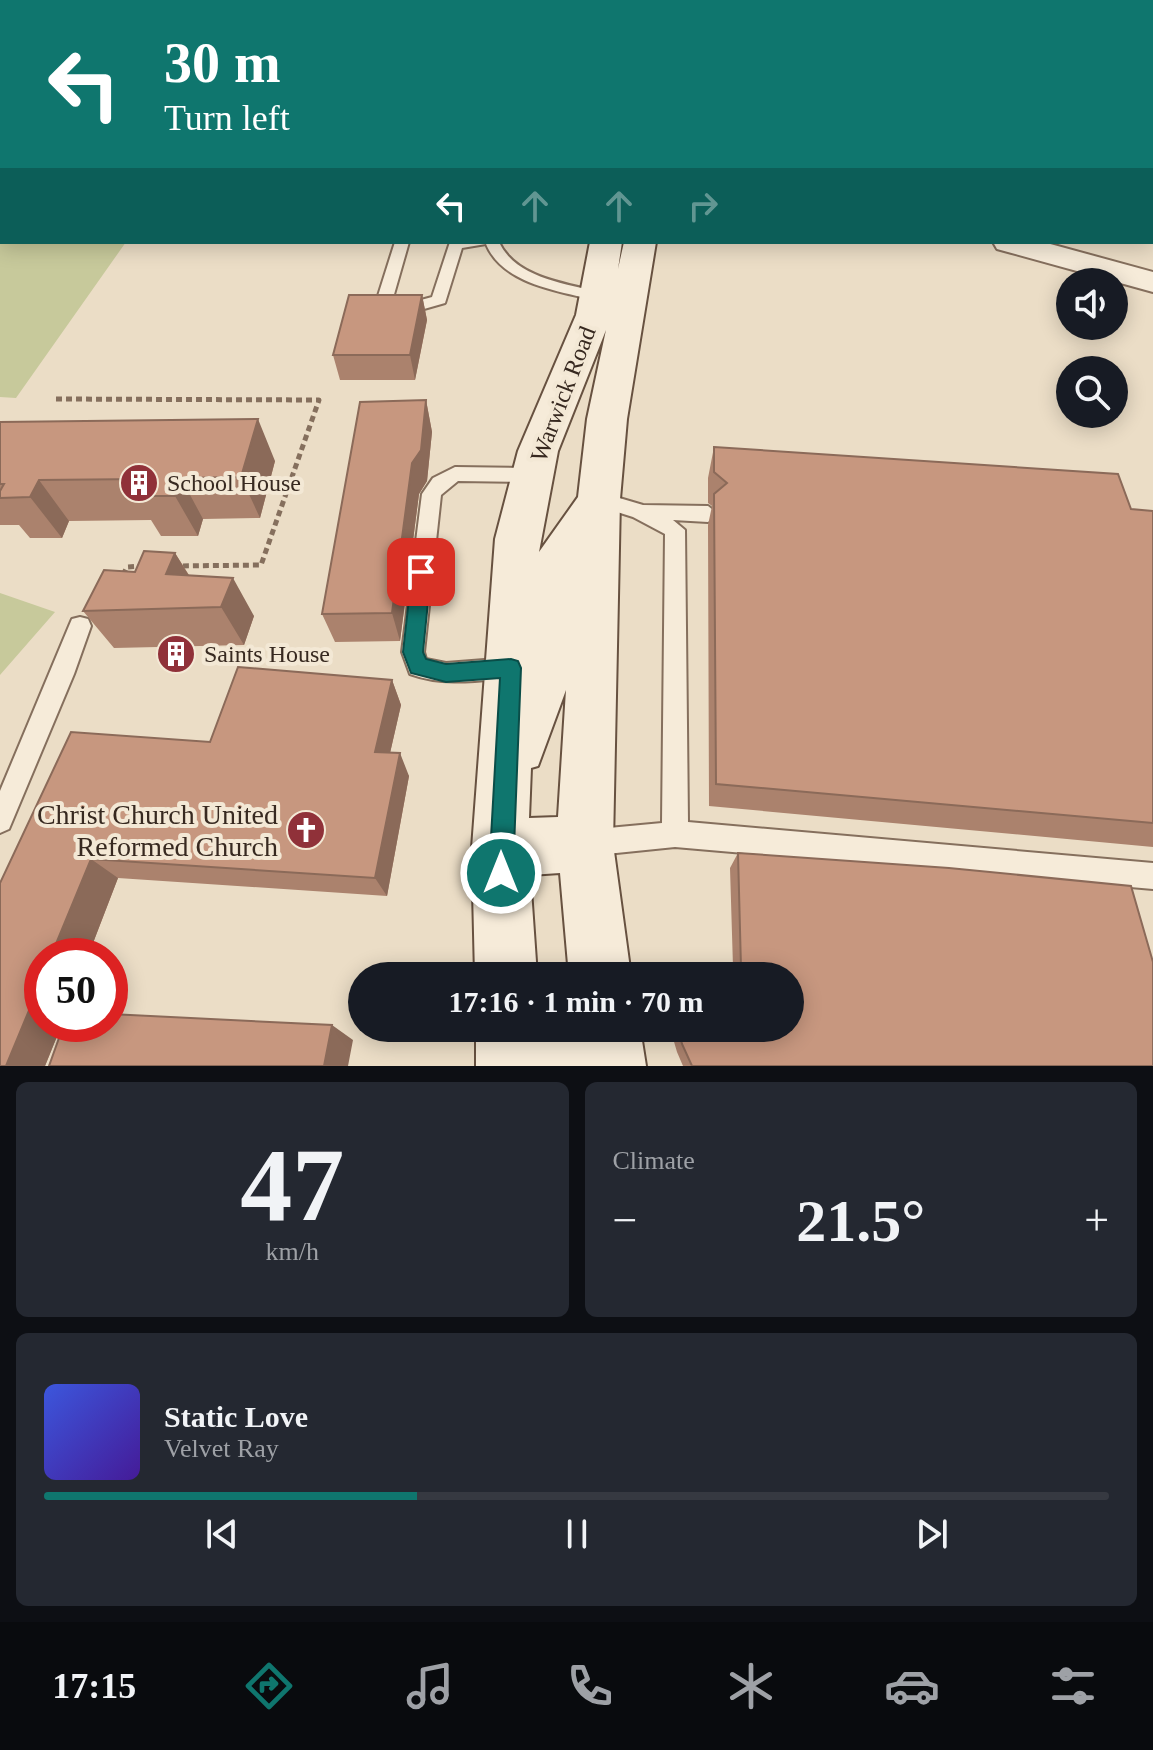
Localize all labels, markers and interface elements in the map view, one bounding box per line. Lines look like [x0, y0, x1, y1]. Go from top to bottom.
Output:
icon: left [32, 32, 136, 136]
text: 30 m [164, 32, 281, 94]
text: Turn left [164, 98, 290, 138]
icon: left [429, 184, 473, 228]
icon: ahead [513, 184, 557, 228]
icon: ahead [597, 184, 641, 228]
icon: right [681, 184, 725, 228]
map controls [1056, 268, 1128, 428]
button: sound [1056, 268, 1128, 340]
street label: Warwick Road [525, 323, 601, 465]
button: search [1056, 356, 1128, 428]
building icon: School House [118, 462, 160, 504]
place label: School House [167, 470, 301, 496]
pin [387, 538, 455, 606]
icon: arrive [399, 550, 443, 594]
building icon: Saints House [155, 633, 197, 675]
place label: Saints House [204, 641, 330, 667]
place label: Christ Church United Reformed Church [37, 799, 278, 862]
church icon: Christ Church United Reformed Church [285, 809, 327, 851]
position arrow [459, 831, 543, 915]
speed limit sign: 50 [24, 938, 128, 1042]
text: 17:16 · 1 min · 70 m [449, 985, 704, 1018]
text: 47 [240, 1127, 344, 1242]
text: Climate [613, 1146, 695, 1175]
text: 21.5° [796, 1188, 925, 1254]
text: − [613, 1196, 637, 1245]
text: + [1084, 1196, 1109, 1245]
text: km/h [266, 1237, 319, 1266]
text: Static Love [164, 1400, 308, 1433]
text: Velvet Ray [164, 1434, 279, 1463]
icon: previous [200, 1512, 244, 1556]
icon: pause [555, 1512, 599, 1556]
icon: next [910, 1512, 954, 1556]
icon: directions [241, 1658, 297, 1714]
icon: music [402, 1658, 458, 1714]
icon: phone [562, 1658, 618, 1714]
icon: climate [723, 1658, 779, 1714]
icon: car [884, 1658, 940, 1714]
icon: filters [1045, 1658, 1101, 1714]
text: 17:15 [52, 1666, 136, 1706]

